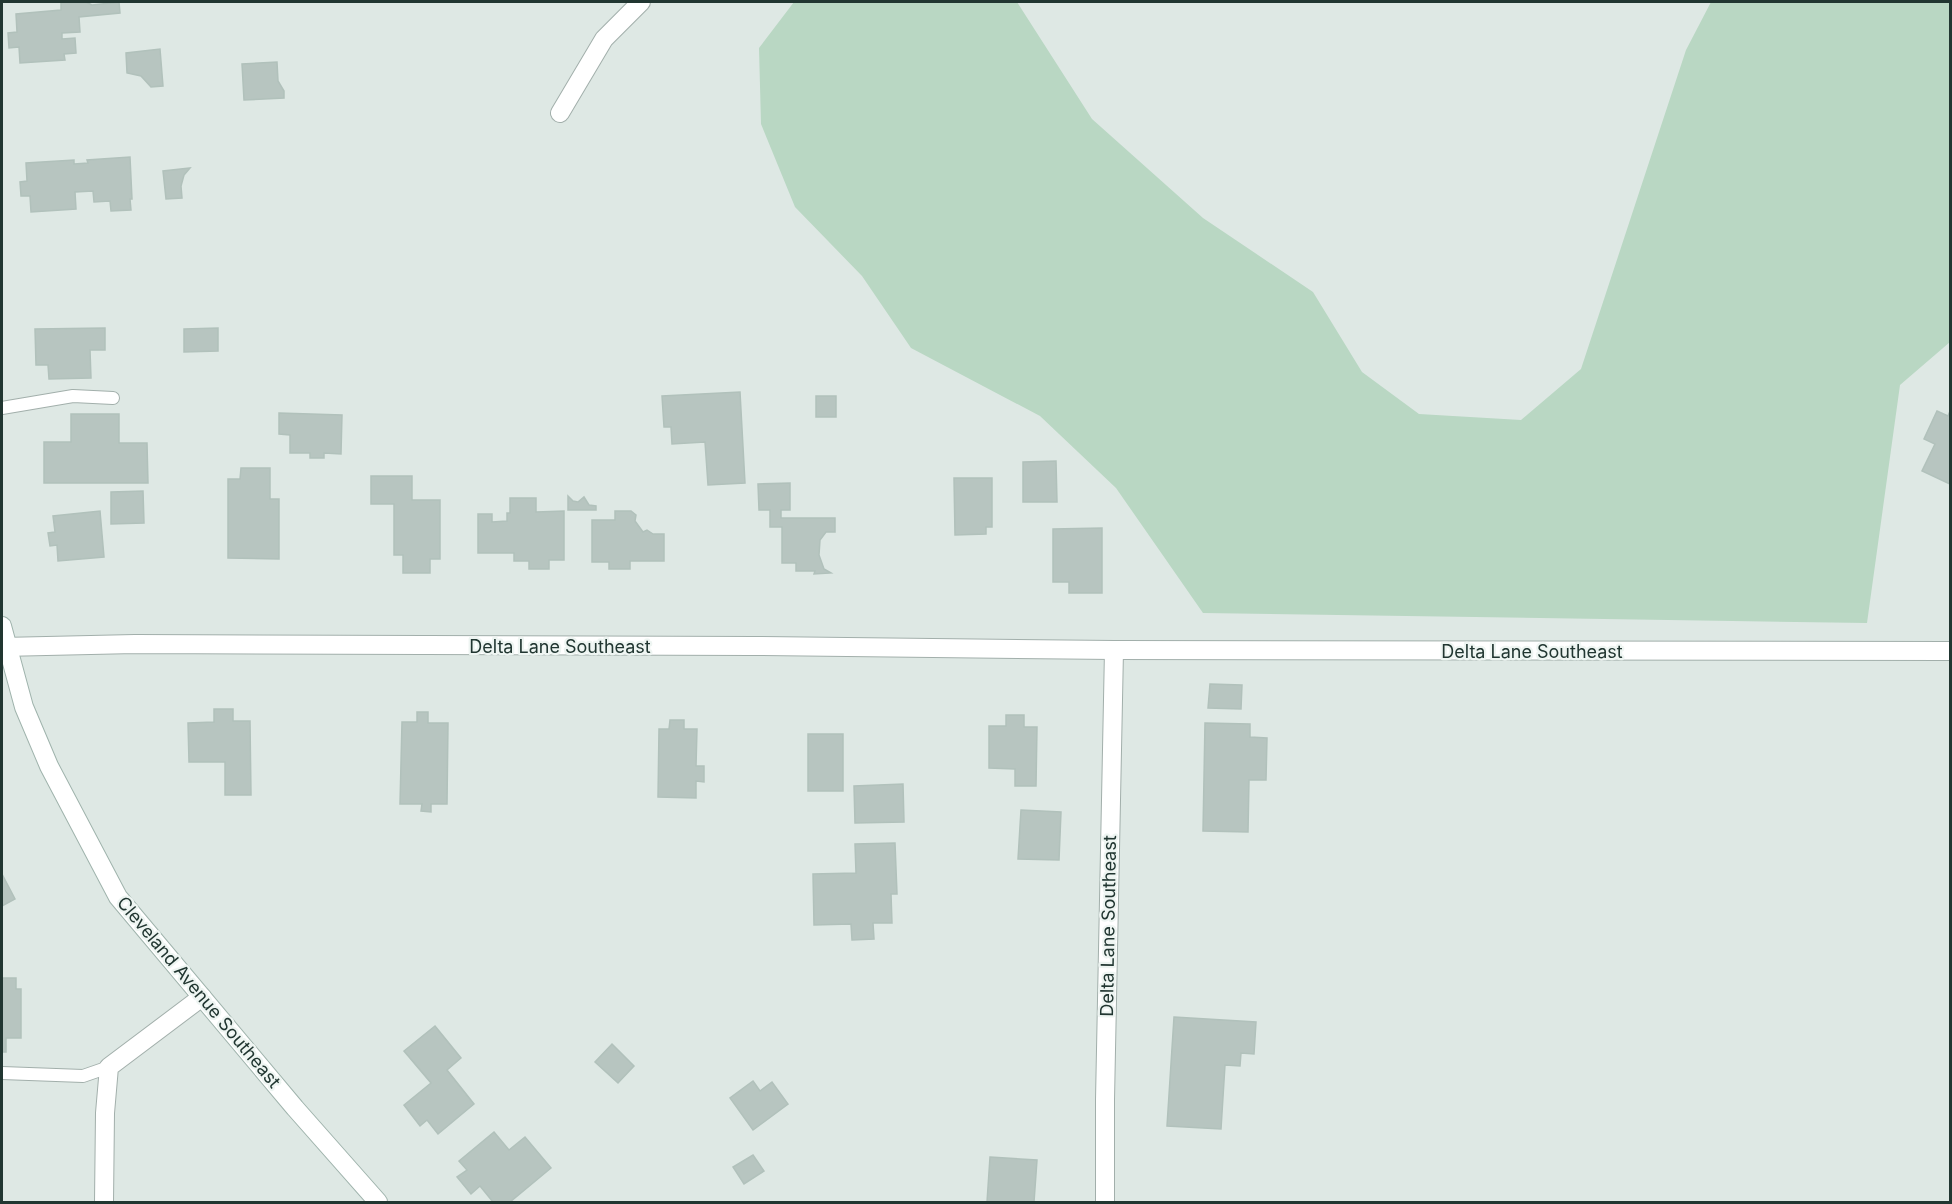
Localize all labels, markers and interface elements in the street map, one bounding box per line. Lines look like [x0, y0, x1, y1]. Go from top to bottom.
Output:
street label: Delta Lane Southeast [469, 636, 651, 657]
street label: Delta Lane Southeast [1441, 641, 1623, 662]
street label: Delta Lane Southeast [1096, 835, 1120, 1017]
street label: Cleveland Avenue Southeast [113, 892, 285, 1092]

